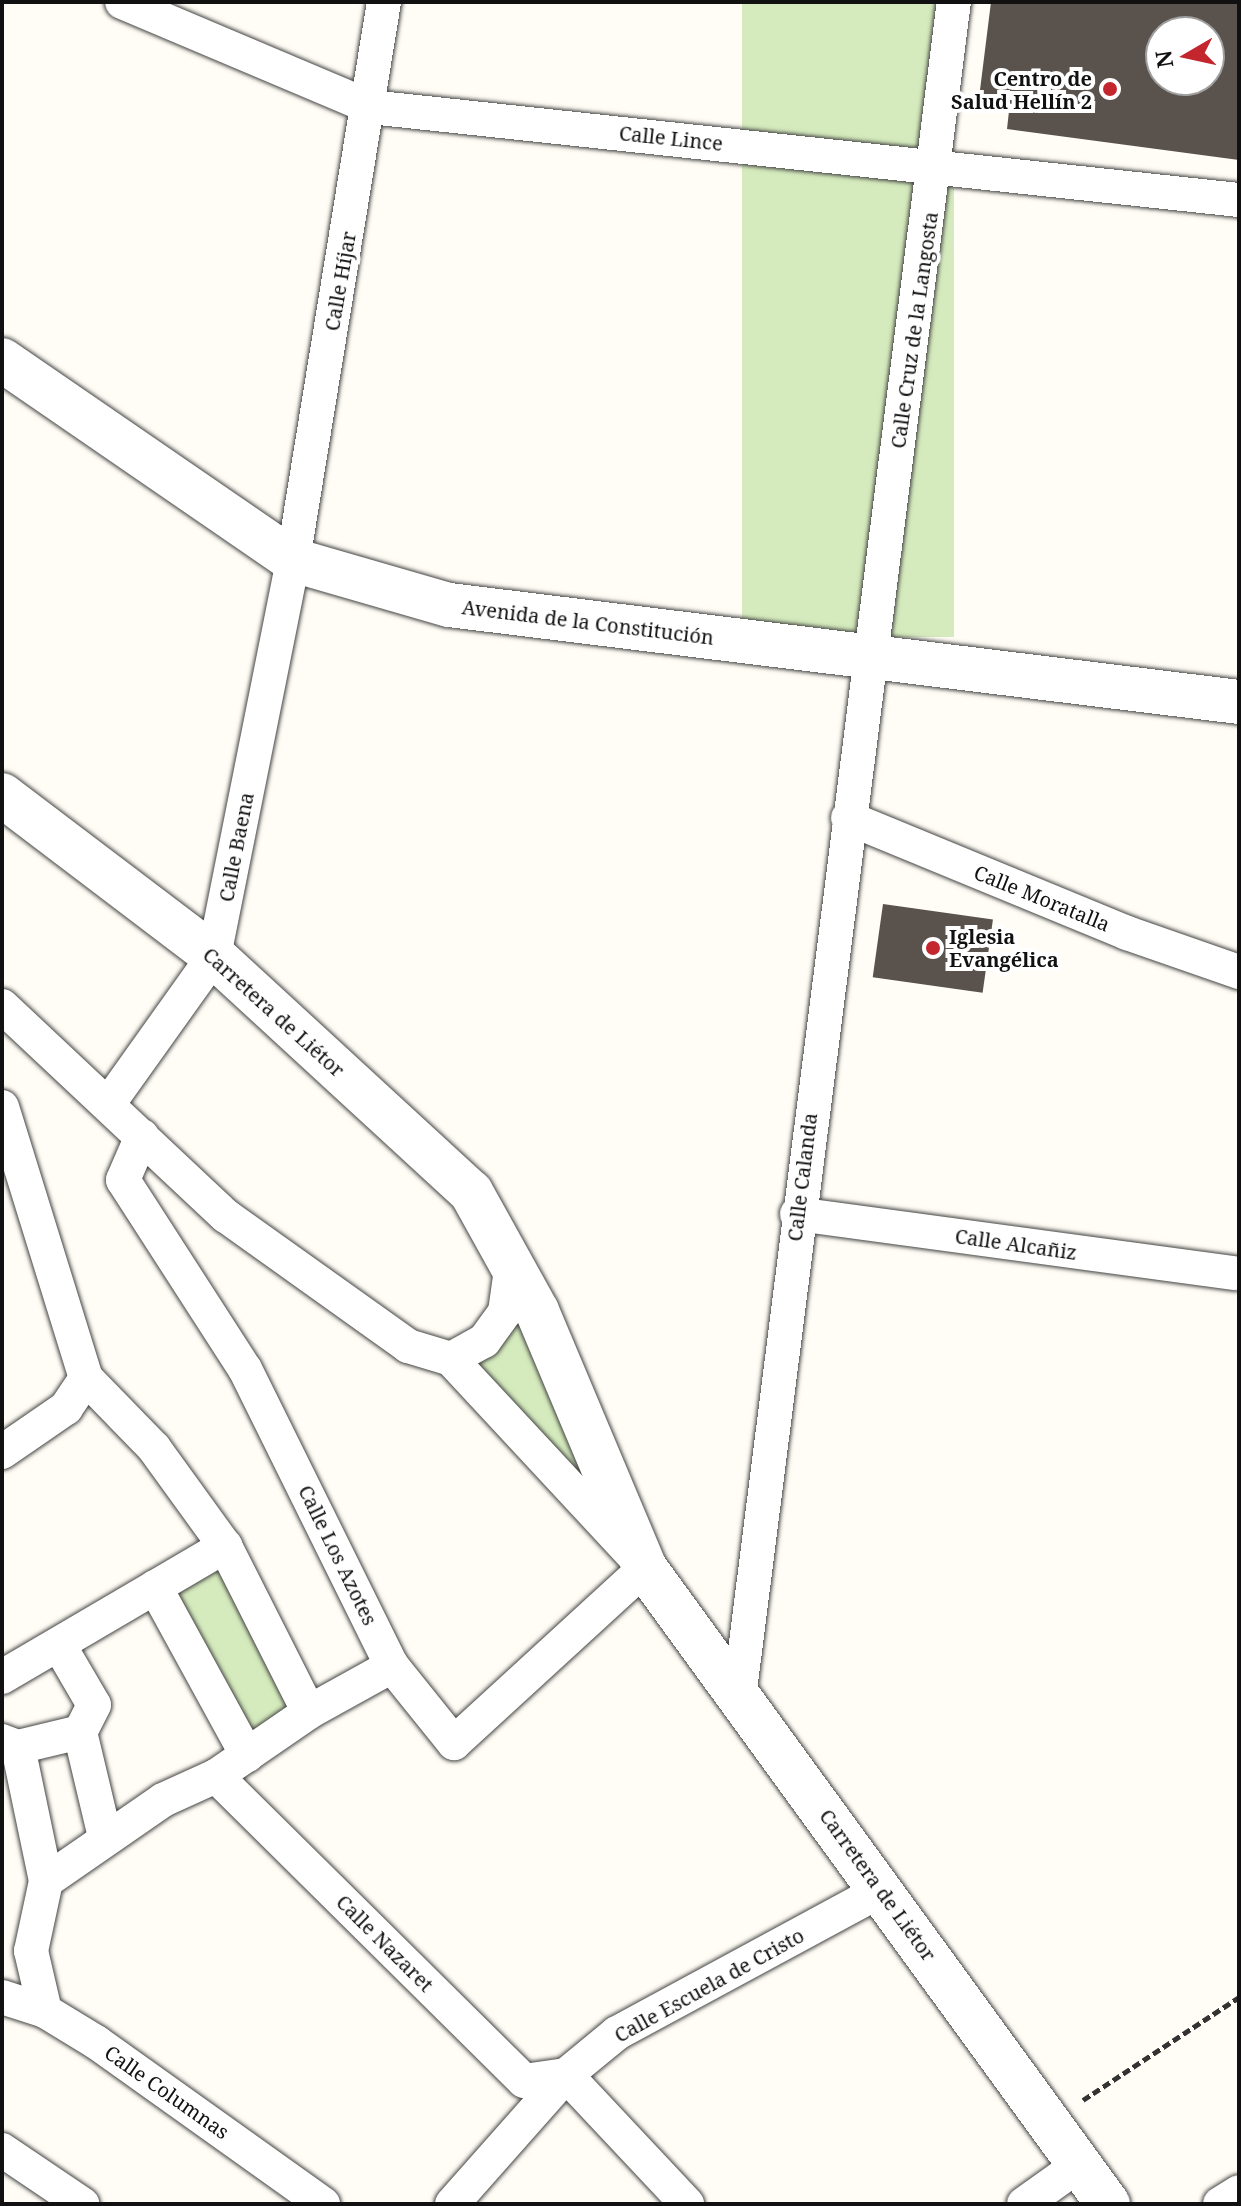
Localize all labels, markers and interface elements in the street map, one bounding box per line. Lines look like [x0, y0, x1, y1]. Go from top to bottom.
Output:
north arrow [1145, 16, 1225, 96]
text: N [1147, 49, 1179, 70]
place label: Centro de Salud Hellín 2 [951, 66, 1092, 113]
marker: Centro de Salud Hellín 2 [1099, 78, 1121, 100]
street label: Calle Lince [618, 121, 724, 155]
street label: Calle Cruz de la Langosta [886, 210, 942, 450]
street label: Calle Híjar [319, 229, 361, 333]
street label: Avenida de la Constitución [461, 595, 715, 649]
street label: Calle Baena [214, 790, 258, 904]
street label: Calle Moratalla [971, 860, 1113, 936]
place label: Iglesia Evangélica [949, 924, 1059, 971]
marker: Iglesia Evangélica [924, 939, 942, 957]
street label: Carretera de Liétor [198, 942, 350, 1082]
street label: Calle Calanda [782, 1111, 822, 1243]
street label: Calle Alcañiz [954, 1224, 1078, 1264]
street label: Calle Los Azotes [294, 1481, 382, 1629]
street label: Carretera de Liétor [815, 1804, 941, 1966]
street label: Calle Nazaret [332, 1890, 438, 1996]
street label: Calle Escuela de Cristo [610, 1923, 808, 2047]
street label: Calle Columnas [100, 2040, 234, 2144]

